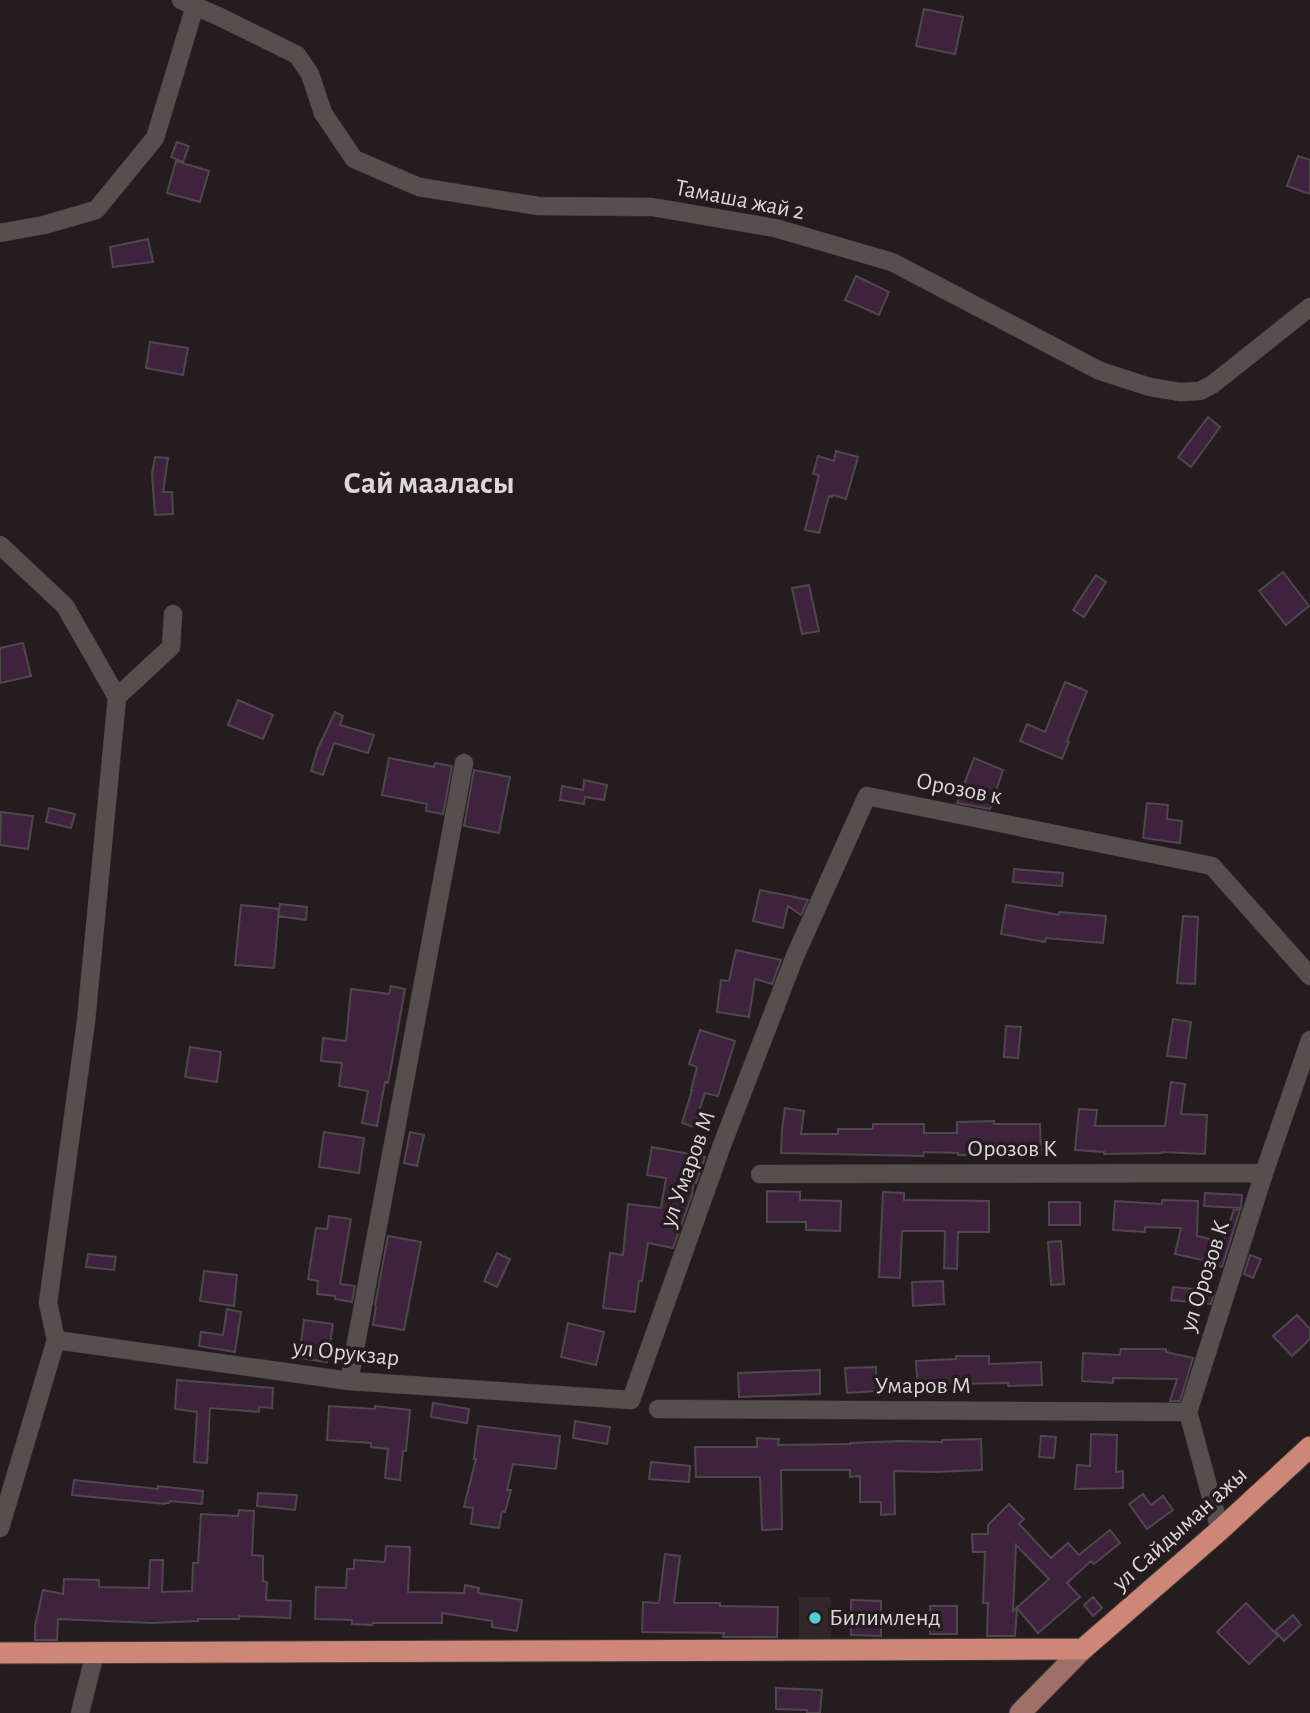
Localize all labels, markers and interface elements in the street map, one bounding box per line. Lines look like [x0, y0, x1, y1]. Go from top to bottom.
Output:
street label: Тамаша жай 2 [673, 176, 807, 224]
district label: Сай мааласы [343, 467, 515, 499]
street label: Орозов к [914, 769, 1004, 809]
street label: ул Умаров М [656, 1108, 720, 1231]
street label: Орозов К [967, 1137, 1057, 1161]
street label: ул Орозов К [1176, 1218, 1234, 1335]
street label: ул Орукзар [291, 1335, 400, 1371]
street label: Умаров М [875, 1374, 971, 1398]
street label: ул Сайдыман ажы [1107, 1463, 1252, 1596]
place label: Билимленд [829, 1606, 941, 1630]
marker: Билимленд [807, 1610, 823, 1626]

